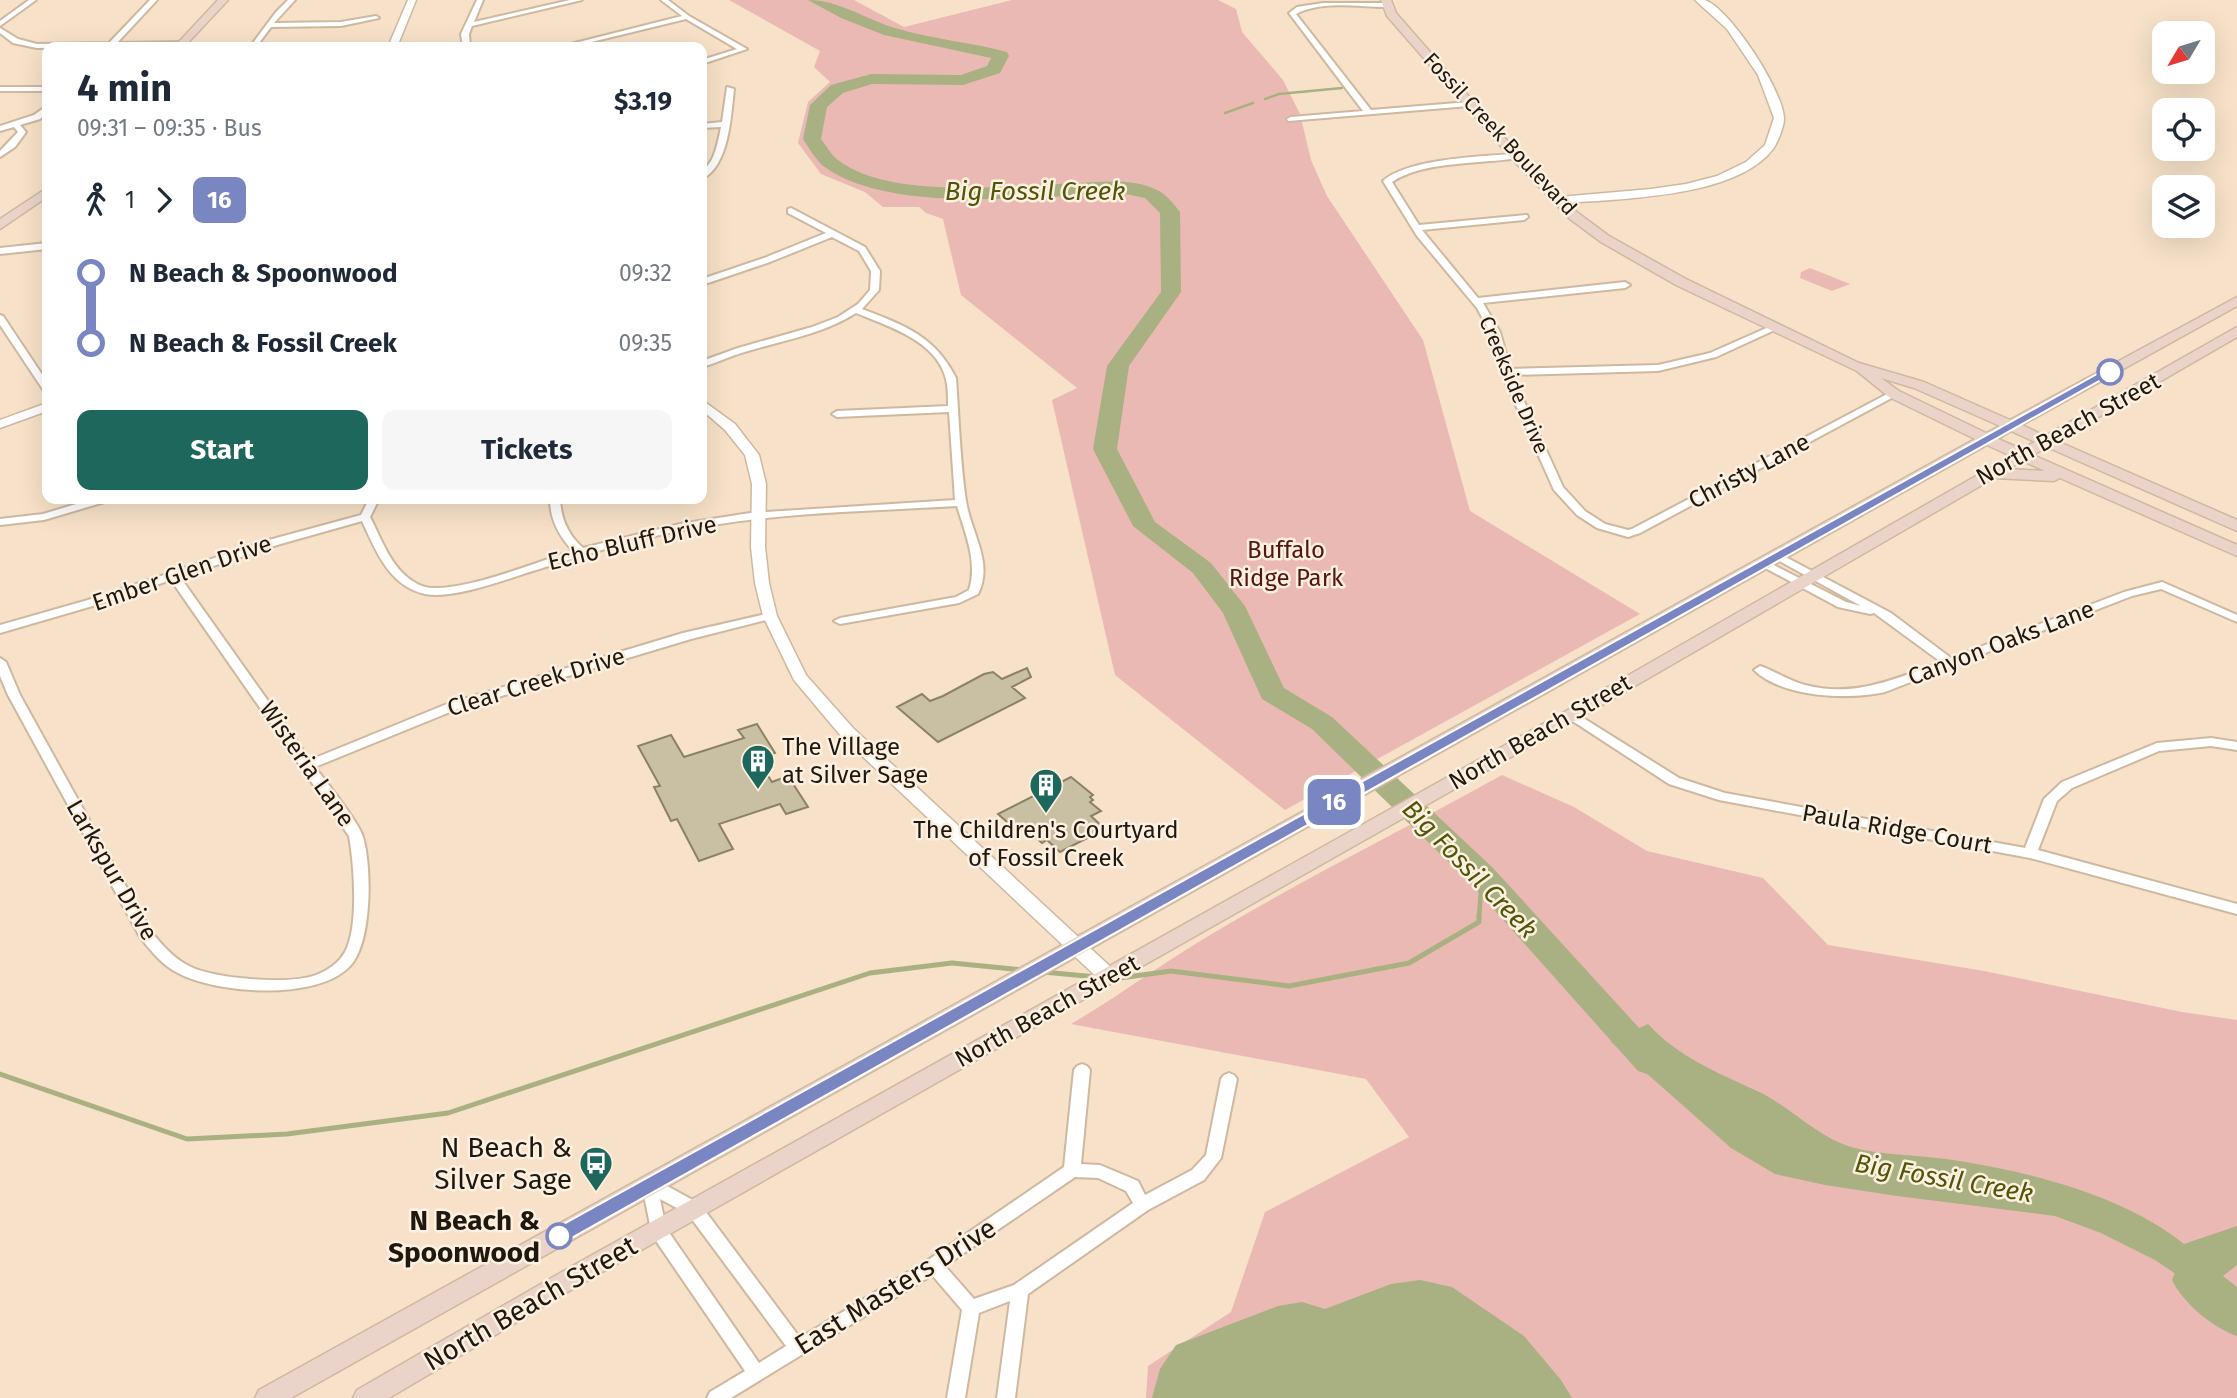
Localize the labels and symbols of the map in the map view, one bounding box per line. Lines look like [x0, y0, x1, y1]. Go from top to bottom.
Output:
north arrow [2152, 21, 2216, 84]
street label: Fossil Creek Boulevard [1418, 47, 1582, 221]
water label: Big Fossil Creek [945, 176, 1125, 207]
street label: Creekside Drive [1473, 312, 1555, 458]
unlabelled marker [2097, 359, 2123, 385]
street label: North Beach Street [1971, 367, 2165, 491]
street label: Christy Lane [1684, 427, 1814, 515]
street label: Echo Bluff Drive [545, 510, 719, 576]
street label: Ember Glen Drive [89, 529, 275, 617]
park label: Buffalo Ridge Park [1229, 536, 1344, 592]
street label: Canyon Oaks Lane [1904, 595, 2098, 691]
street label: Clear Creek Drive [444, 642, 628, 722]
street label: North Beach Street [1444, 668, 1637, 796]
street label: Wisteria Lane [254, 696, 360, 832]
place label: The Village at Silver Sage [782, 733, 928, 789]
building icon: The Village at Silver Sage [739, 742, 777, 791]
building icon: The Children's Courtyard of Fossil Creek [1027, 766, 1065, 815]
line badge: 16 [1302, 779, 1366, 825]
water label: Big Fossil Creek [1396, 794, 1544, 945]
street label: Larkspur Drive [60, 795, 164, 945]
street label: Paula Ridge Court [1800, 799, 1994, 860]
place label: The Children's Courtyard of Fossil Creek [913, 816, 1179, 872]
street label: North Beach Street [950, 949, 1144, 1073]
place label: N Beach & Silver Sage [434, 1131, 572, 1196]
bus stop icon: N Beach & Silver Sage [577, 1144, 615, 1193]
water label: Big Fossil Creek [1852, 1148, 2036, 1209]
place label: N Beach & Spoonwood [388, 1204, 540, 1269]
street label: East Masters Drive [788, 1211, 1002, 1362]
marker: N Beach & Spoonwood [546, 1223, 572, 1249]
street label: North Beach Street [418, 1229, 643, 1378]

